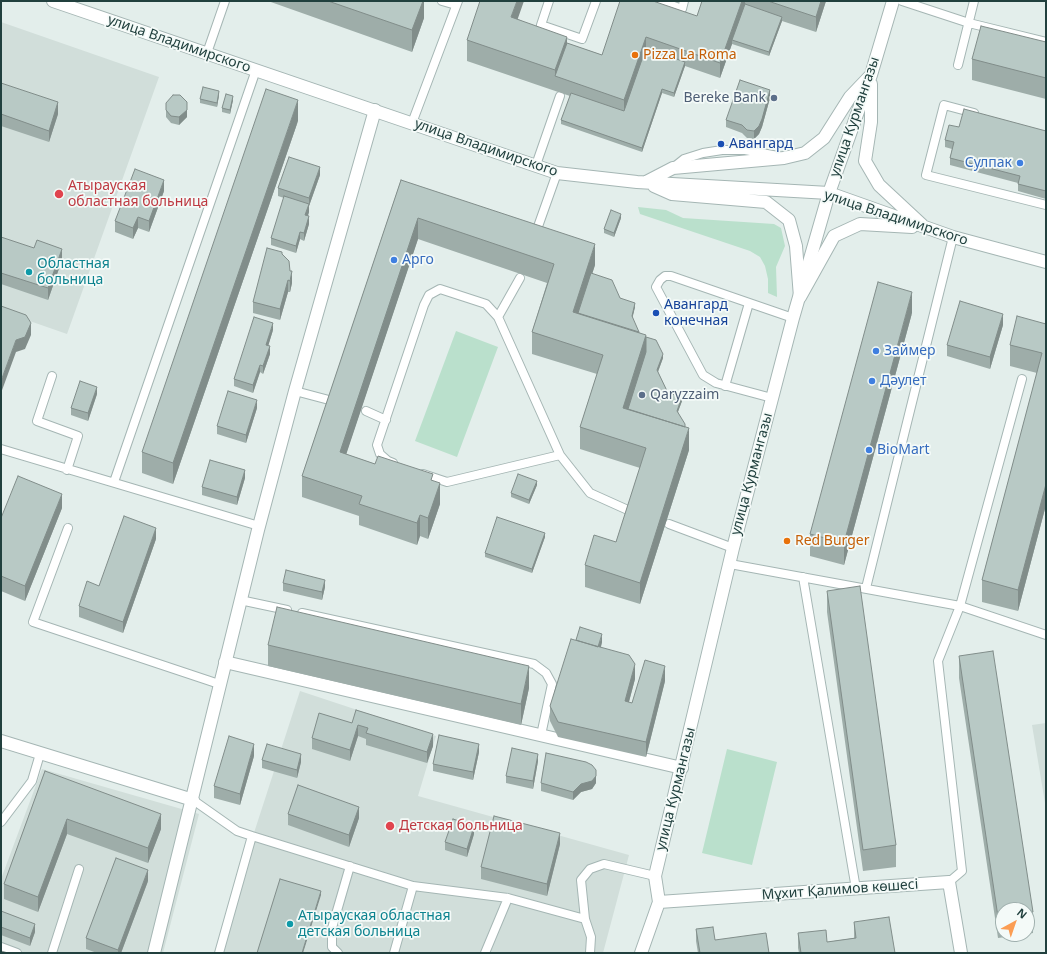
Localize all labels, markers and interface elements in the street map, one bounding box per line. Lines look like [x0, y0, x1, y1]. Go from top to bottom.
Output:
street label: улица Владимирского [105, 12, 253, 76]
place label: Pizza La Roma [643, 47, 737, 63]
marker: Pizza La Roma [630, 50, 640, 60]
street label: улица Курмангазы [827, 55, 883, 179]
place label: Bereke Bank [684, 90, 766, 106]
marker: Bereke Bank [769, 93, 779, 103]
street label: улица Владимирского [412, 116, 560, 180]
place label: Авангард [729, 136, 793, 152]
marker: Авангард [716, 139, 726, 149]
place label: Сулпак [965, 155, 1012, 171]
marker: Сулпак [1015, 158, 1025, 168]
place label: Атырауская областная больница [68, 178, 208, 210]
street label: улица Владимирского [822, 187, 970, 249]
marker: Атырауская областная больница [53, 188, 65, 200]
place label: Арго [402, 252, 434, 268]
marker: Арго [389, 255, 399, 265]
place label: Областная больница [37, 256, 110, 288]
marker: Областная больница [24, 267, 34, 277]
place label: Авангард конечная [664, 297, 728, 330]
marker: Авангард конечная [651, 308, 661, 318]
place label: Займер [884, 343, 936, 359]
marker: Займер [871, 346, 881, 356]
place label: Дәулет [880, 373, 926, 389]
marker: Дәулет [867, 376, 877, 386]
place label: Qaryzzaim [650, 387, 719, 403]
marker: Qaryzzaim [637, 390, 647, 400]
street label: улица Курмангазы [728, 411, 776, 537]
place label: BioMart [877, 442, 930, 458]
marker: BioMart [864, 445, 874, 455]
place label: Red Burger [795, 533, 870, 549]
marker: Red Burger [782, 536, 792, 546]
street label: улица Курмангазы [653, 726, 699, 852]
place label: Детская больница [399, 818, 523, 834]
marker: Детская больница [384, 820, 396, 832]
street label: Мұхит Қалимов көшесі [761, 876, 919, 904]
north arrow [995, 902, 1035, 942]
text: N [1014, 905, 1031, 922]
place label: Атырауская областная детская больница [298, 908, 451, 940]
marker: Атырауская областная детская больница [285, 919, 295, 929]

